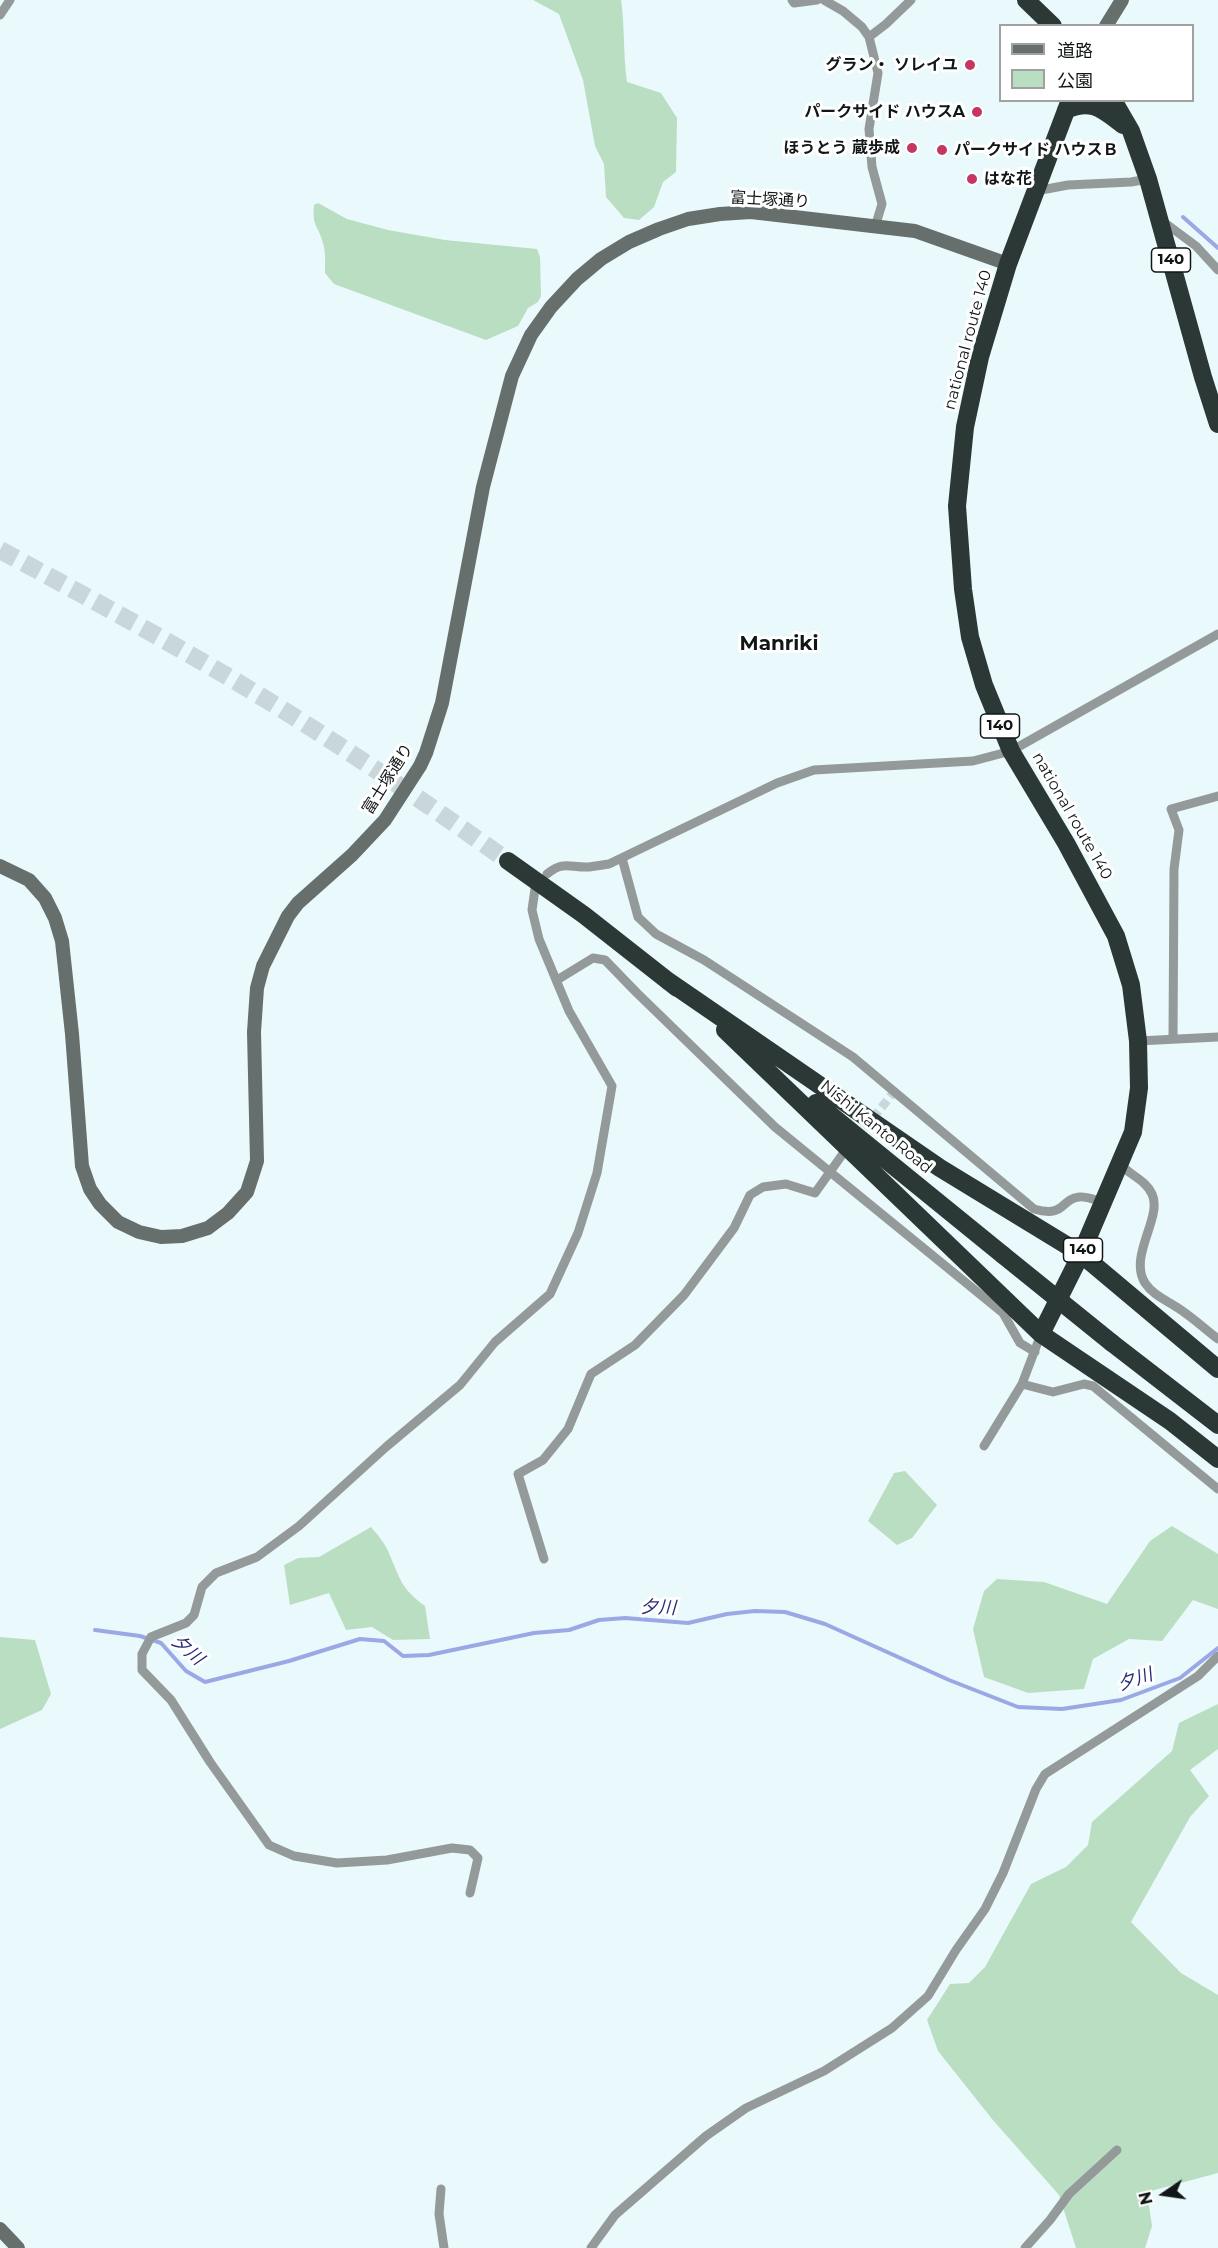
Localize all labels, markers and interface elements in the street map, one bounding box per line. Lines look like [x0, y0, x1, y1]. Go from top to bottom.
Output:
legend [999, 24, 1194, 102]
text: 道路 [1057, 40, 1093, 62]
place label: グラン・ ソレイユ [825, 55, 958, 75]
marker: グラン・ ソレイユ [963, 58, 977, 72]
text: 公園 [1057, 70, 1093, 92]
place label: パークサイド ハウスA [804, 102, 965, 122]
marker: パークサイド ハウスA [970, 105, 984, 119]
place label: ほうとう 蔵歩成 [783, 138, 900, 158]
place label: パークサイド ハウスＢ [954, 140, 1119, 160]
marker: ほうとう 蔵歩成 [905, 141, 919, 155]
marker: パークサイド ハウスＢ [935, 143, 949, 157]
place label: はな花 [984, 169, 1032, 189]
marker: はな花 [965, 172, 979, 186]
street label: 富士塚通り [730, 188, 810, 212]
road number: 140 [1152, 248, 1190, 272]
street label: national route 140 [940, 268, 996, 412]
district label: Manriki [740, 632, 818, 656]
road number: 140 [980, 714, 1020, 738]
street label: 富士塚通り [359, 740, 417, 818]
street label: national route 140 [1028, 749, 1116, 883]
street label: Nishi Kanto Road [816, 1076, 936, 1178]
road number: 140 [1064, 1238, 1102, 1262]
water label: 夕川 [640, 1597, 676, 1619]
water label: 夕川 [166, 1630, 208, 1670]
water label: 夕川 [1114, 1664, 1156, 1696]
north arrow [1134, 2164, 1194, 2224]
text: N [1135, 2190, 1157, 2207]

